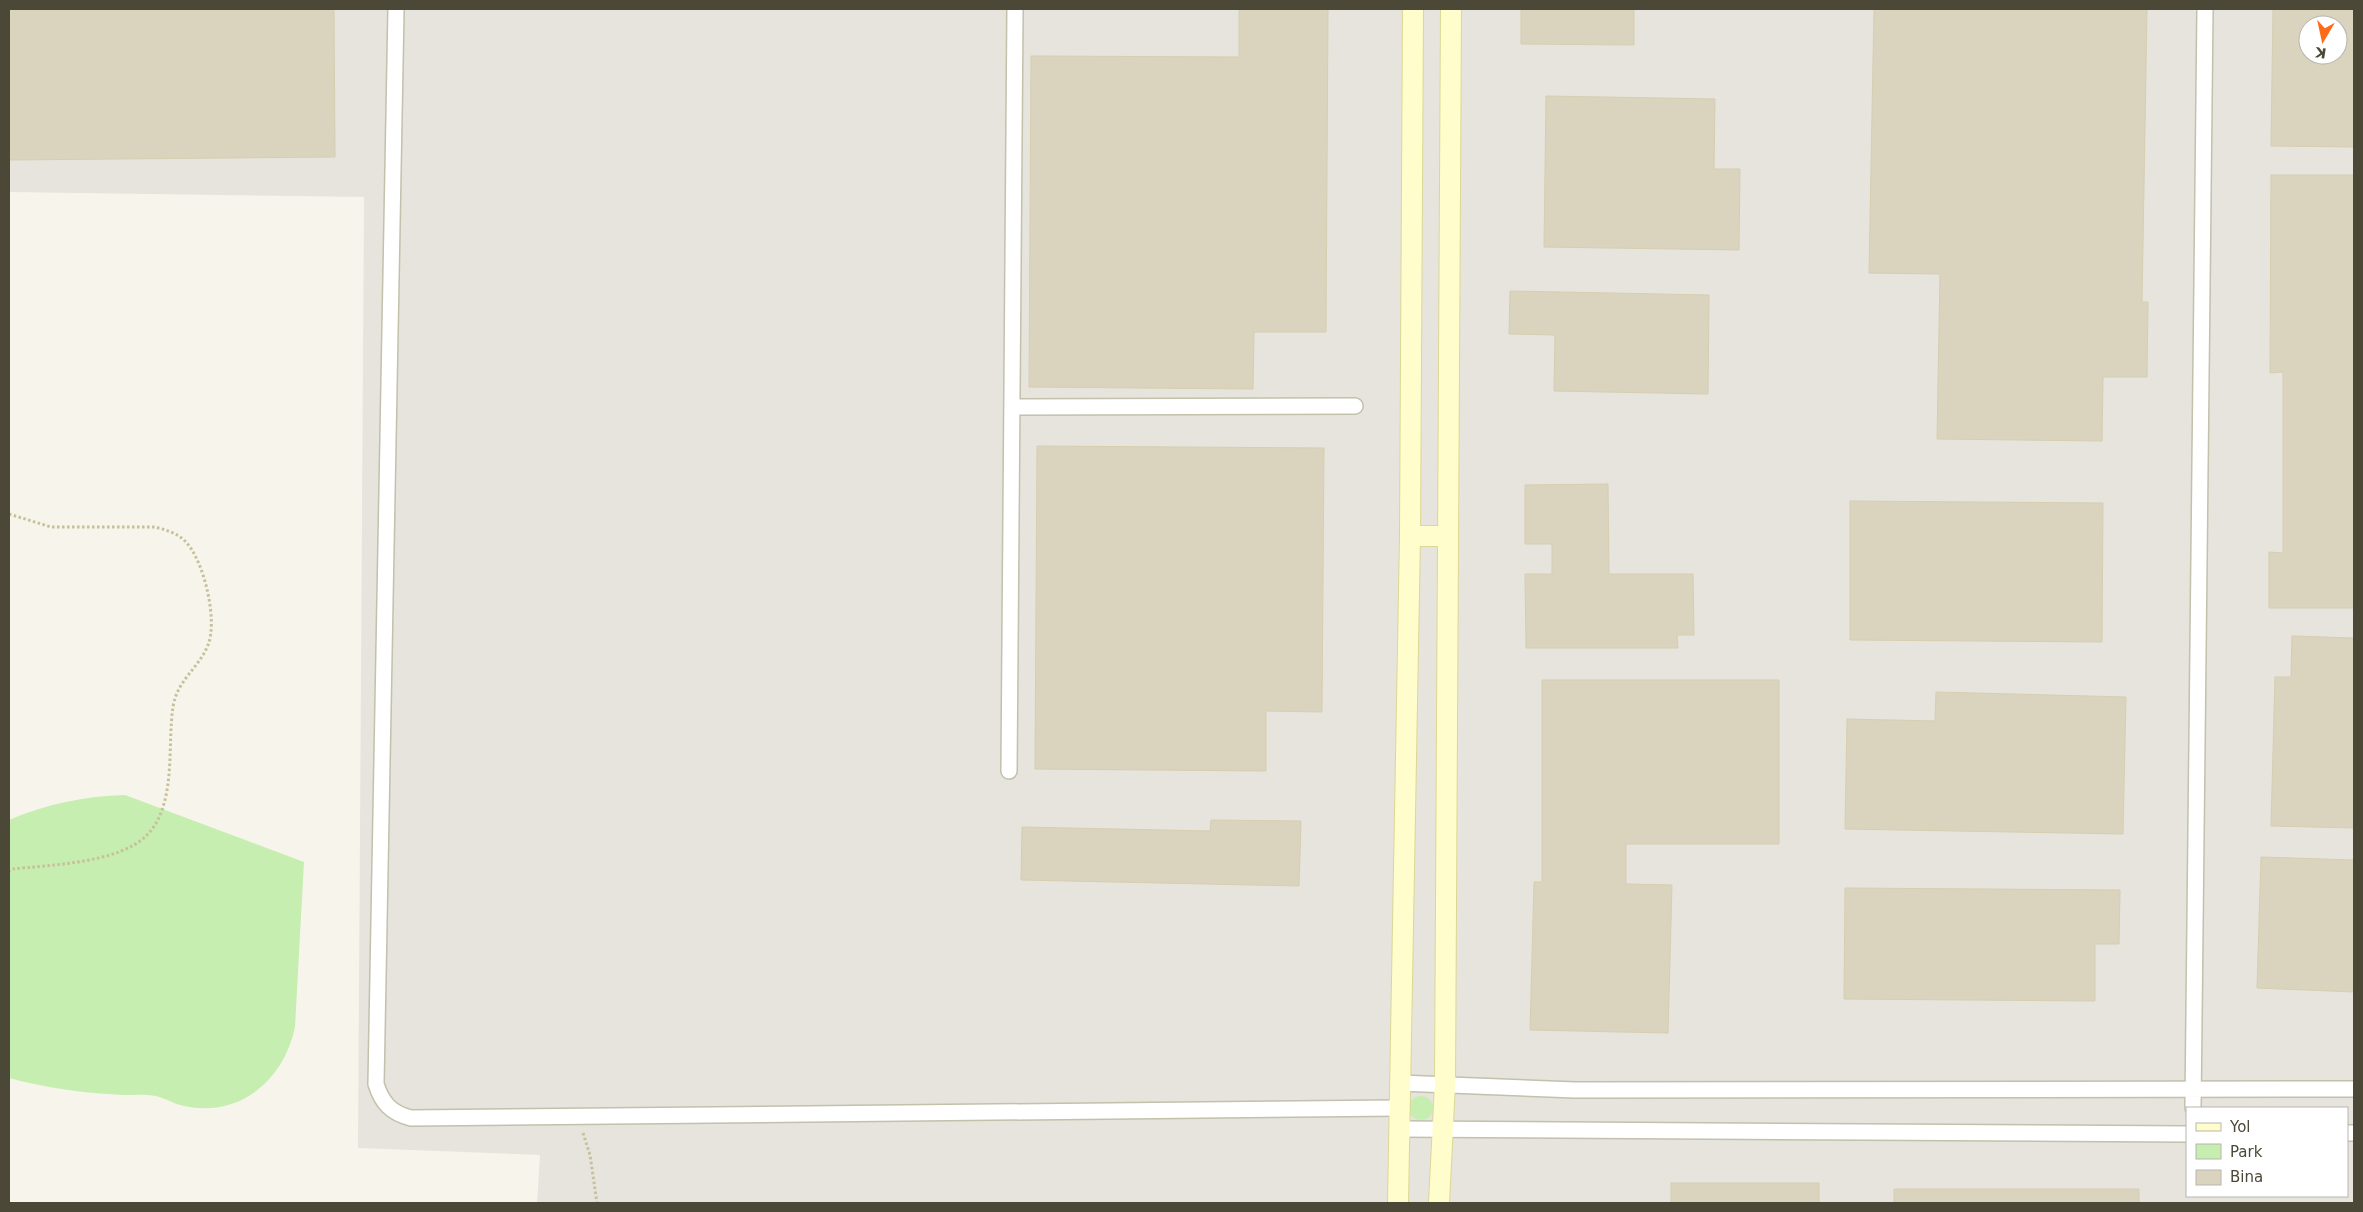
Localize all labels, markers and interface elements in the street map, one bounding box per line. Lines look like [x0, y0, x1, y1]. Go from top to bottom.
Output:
north arrow [2298, 15, 2348, 65]
text: K [2313, 44, 2328, 62]
legend [2186, 1107, 2348, 1197]
text: Yol [2229, 1118, 2251, 1136]
text: Park [2230, 1143, 2263, 1161]
text: Bina [2230, 1168, 2263, 1186]

